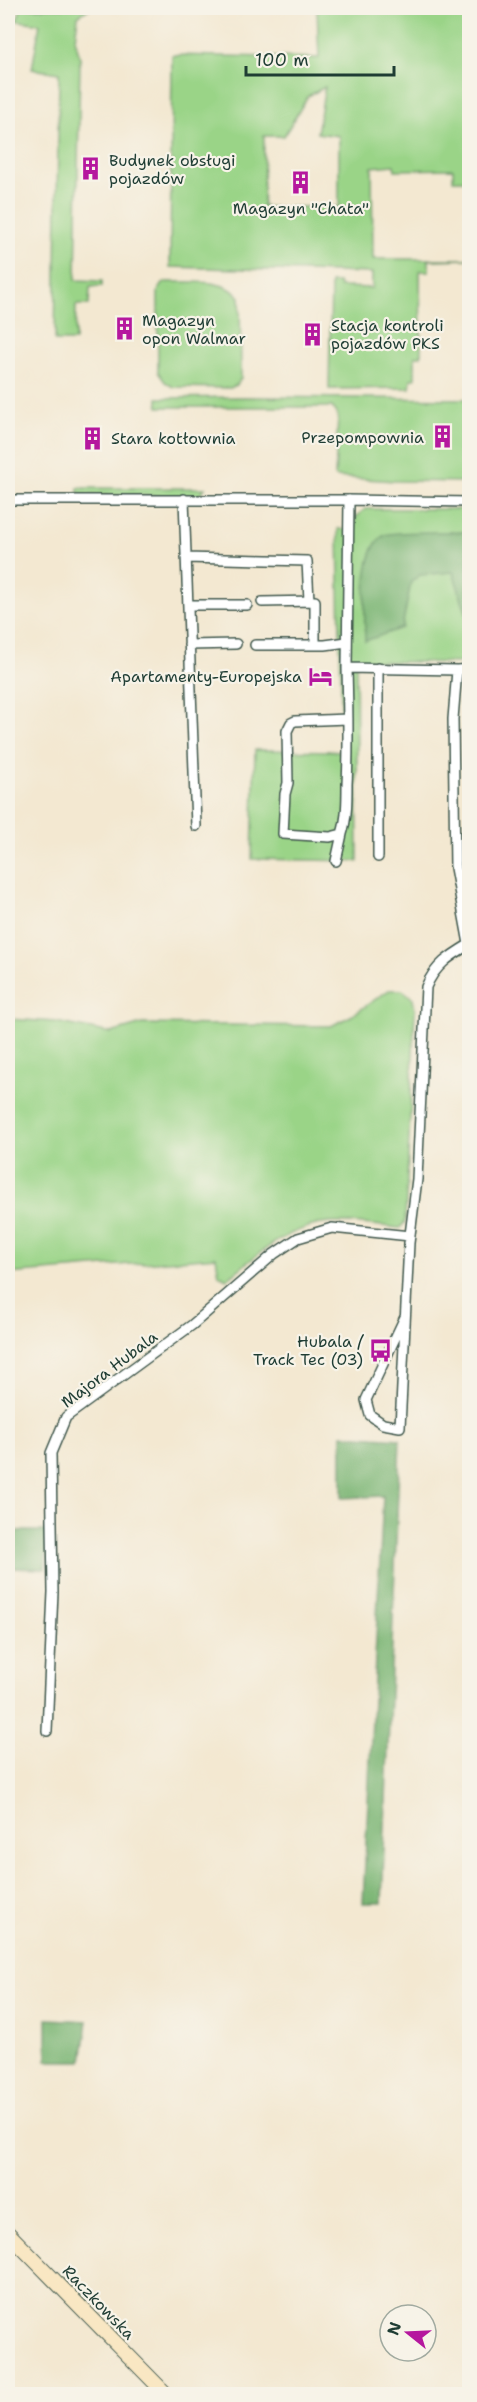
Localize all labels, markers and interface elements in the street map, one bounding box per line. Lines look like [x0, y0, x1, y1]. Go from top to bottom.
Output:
scale bar [246, 39, 394, 77]
text: 100 m [255, 48, 309, 72]
place label: Budynek obsługi pojazdów [109, 150, 235, 189]
building icon: Budynek obsługi pojazdów [78, 156, 104, 182]
building icon: Magazyn "Chata" [288, 170, 314, 196]
place label: Magazyn "Chata" [233, 198, 369, 219]
place label: Magazyn opon Walmar [142, 310, 246, 349]
place label: Stacja kontroli pojazdów PKS [331, 315, 444, 354]
building icon: Magazyn opon Walmar [111, 316, 137, 342]
building icon: Stacja kontroli pojazdów PKS [300, 321, 326, 347]
building icon: Przepompownia [429, 424, 455, 450]
building icon: Stara kotłownia [80, 425, 106, 451]
place label: Przepompownia [301, 427, 424, 448]
place label: Stara kotłownia [111, 428, 236, 449]
hotel icon: Apartamenty-Europejska [307, 663, 333, 689]
place label: Apartamenty-Europejska [110, 666, 302, 687]
street label: Majora Hubala [57, 1326, 162, 1413]
place label: Hubala / Track Tec (03) [253, 1331, 364, 1370]
bus stop icon: Hubala / Track Tec (03) [368, 1337, 394, 1363]
street label: Raczkowska [58, 2261, 139, 2344]
north arrow [378, 2303, 438, 2363]
text: N [382, 2319, 406, 2338]

